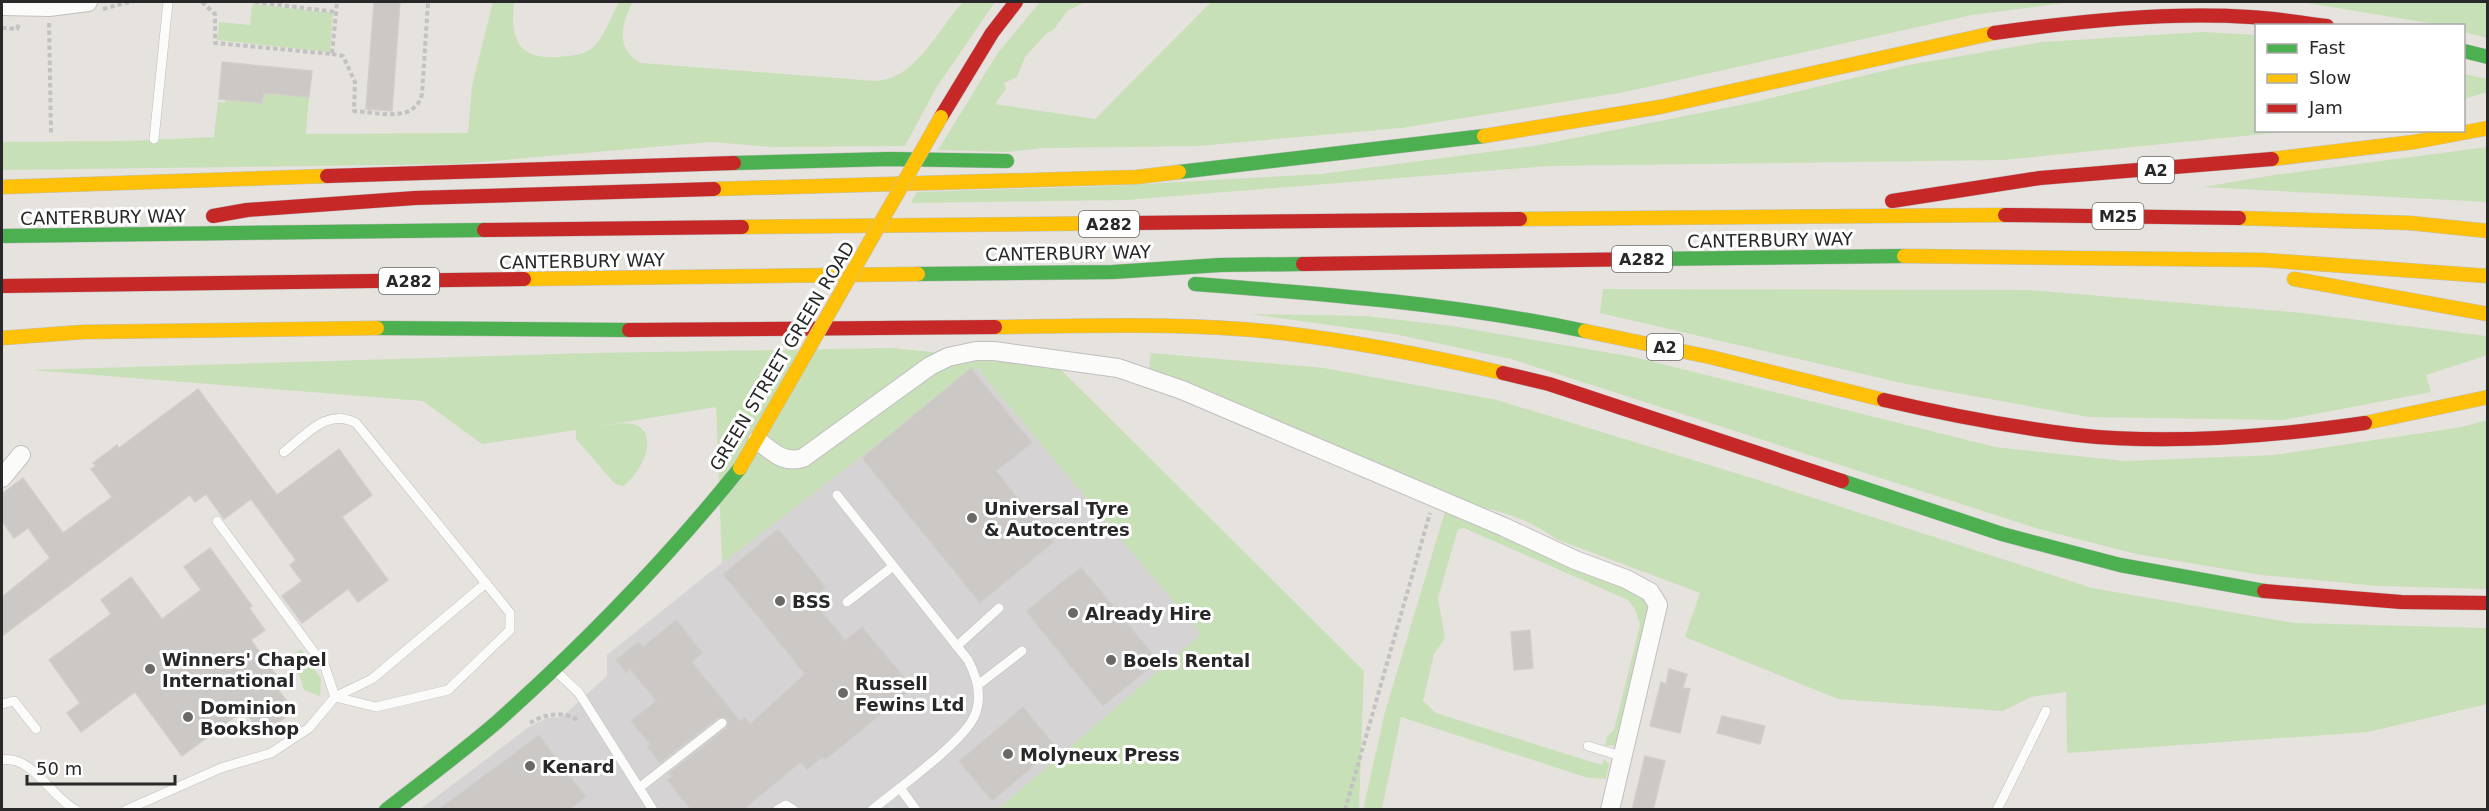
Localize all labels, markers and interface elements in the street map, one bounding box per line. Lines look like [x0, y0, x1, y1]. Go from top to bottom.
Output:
legend [2255, 24, 2465, 132]
text: Fast [2309, 37, 2345, 58]
text: Slow [2309, 67, 2351, 88]
text: Jam [2308, 97, 2343, 118]
road number: A2 [2138, 157, 2174, 183]
road number: M25 [2092, 203, 2144, 229]
street label: CANTERBURY WAY [20, 205, 187, 229]
road number: A282 [1079, 211, 1139, 237]
street label: CANTERBURY WAY [1687, 228, 1854, 252]
street label: GREEN STREET GREEN ROAD [705, 238, 859, 474]
street label: CANTERBURY WAY [985, 241, 1152, 265]
road number: A282 [1612, 246, 1672, 272]
street label: CANTERBURY WAY [499, 249, 666, 273]
road number: A282 [379, 268, 439, 294]
road number: A2 [1647, 334, 1683, 360]
place label: Universal Tyre & Autocentres [984, 498, 1130, 540]
marker: Universal Tyre & Autocentres [965, 511, 979, 525]
place label: BSS [792, 591, 831, 612]
marker: BSS [773, 594, 787, 608]
place label: Already Hire [1085, 603, 1212, 624]
marker: Already Hire [1066, 606, 1080, 620]
place label: Winners' Chapel International [162, 649, 327, 691]
place label: Boels Rental [1123, 650, 1250, 671]
marker: Boels Rental [1104, 653, 1118, 667]
marker: Winners' Chapel International [143, 662, 157, 676]
place label: Russell Fewins Ltd [855, 673, 964, 715]
marker: Russell Fewins Ltd [836, 686, 850, 700]
place label: Dominion Bookshop [200, 697, 299, 739]
marker: Dominion Bookshop [181, 710, 195, 724]
place label: Molyneux Press [1020, 744, 1180, 765]
marker: Molyneux Press [1001, 747, 1015, 761]
scale bar [27, 748, 176, 786]
place label: Kenard [542, 756, 615, 777]
text: 50 m [36, 758, 82, 779]
marker: Kenard [523, 759, 537, 773]

